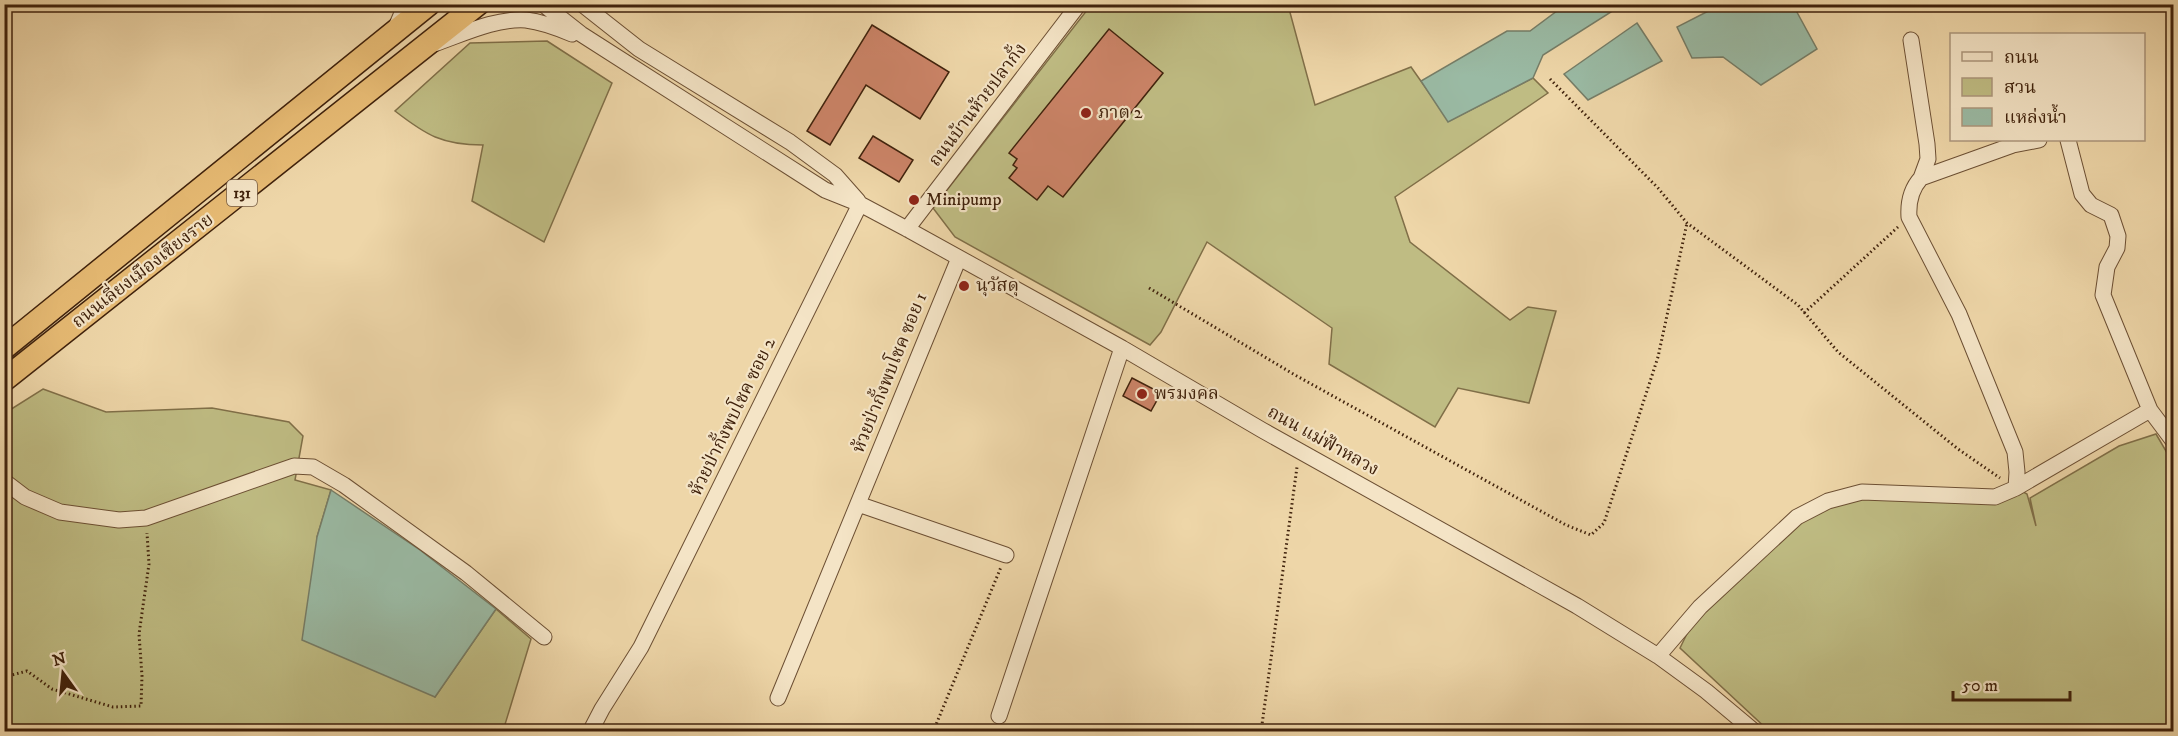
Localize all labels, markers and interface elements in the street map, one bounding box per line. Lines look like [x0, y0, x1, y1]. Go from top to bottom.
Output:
legend [1950, 33, 2145, 141]
street label: ถนนบ้านห้วยปลากั้ง [921, 36, 1032, 171]
text: ถนน [2004, 47, 2039, 69]
text: สวน [2004, 77, 2036, 99]
place label: ภาต 2 [1098, 102, 1143, 124]
text: แหล่งน้ำ [2004, 103, 2067, 129]
marker: ภาต 2 [1079, 106, 1093, 120]
road number: 131 [227, 180, 257, 206]
place label: Minipump [926, 189, 1001, 211]
marker: Minipump [907, 193, 921, 207]
street label: ถนนเลี่ยงเมืองเชียงราย [65, 206, 218, 333]
place label: นุวัสดุ [976, 275, 1019, 297]
marker: นุวัสดุ [957, 279, 971, 293]
street label: ห้วยป่ากั้งพบโชค ซอย 1 [844, 288, 932, 456]
street label: ห้วยป่ากั้งพบโชค ซอย 2 [682, 332, 781, 500]
place label: พรมงคล [1154, 383, 1219, 405]
marker: พรมงคล [1135, 387, 1149, 401]
street label: ถนน แม่ฟ้าหลวง [1263, 401, 1383, 481]
north arrow [33, 643, 93, 703]
text: N [50, 648, 68, 671]
scale bar [1953, 664, 2070, 702]
text: 50 m [1962, 675, 1998, 697]

